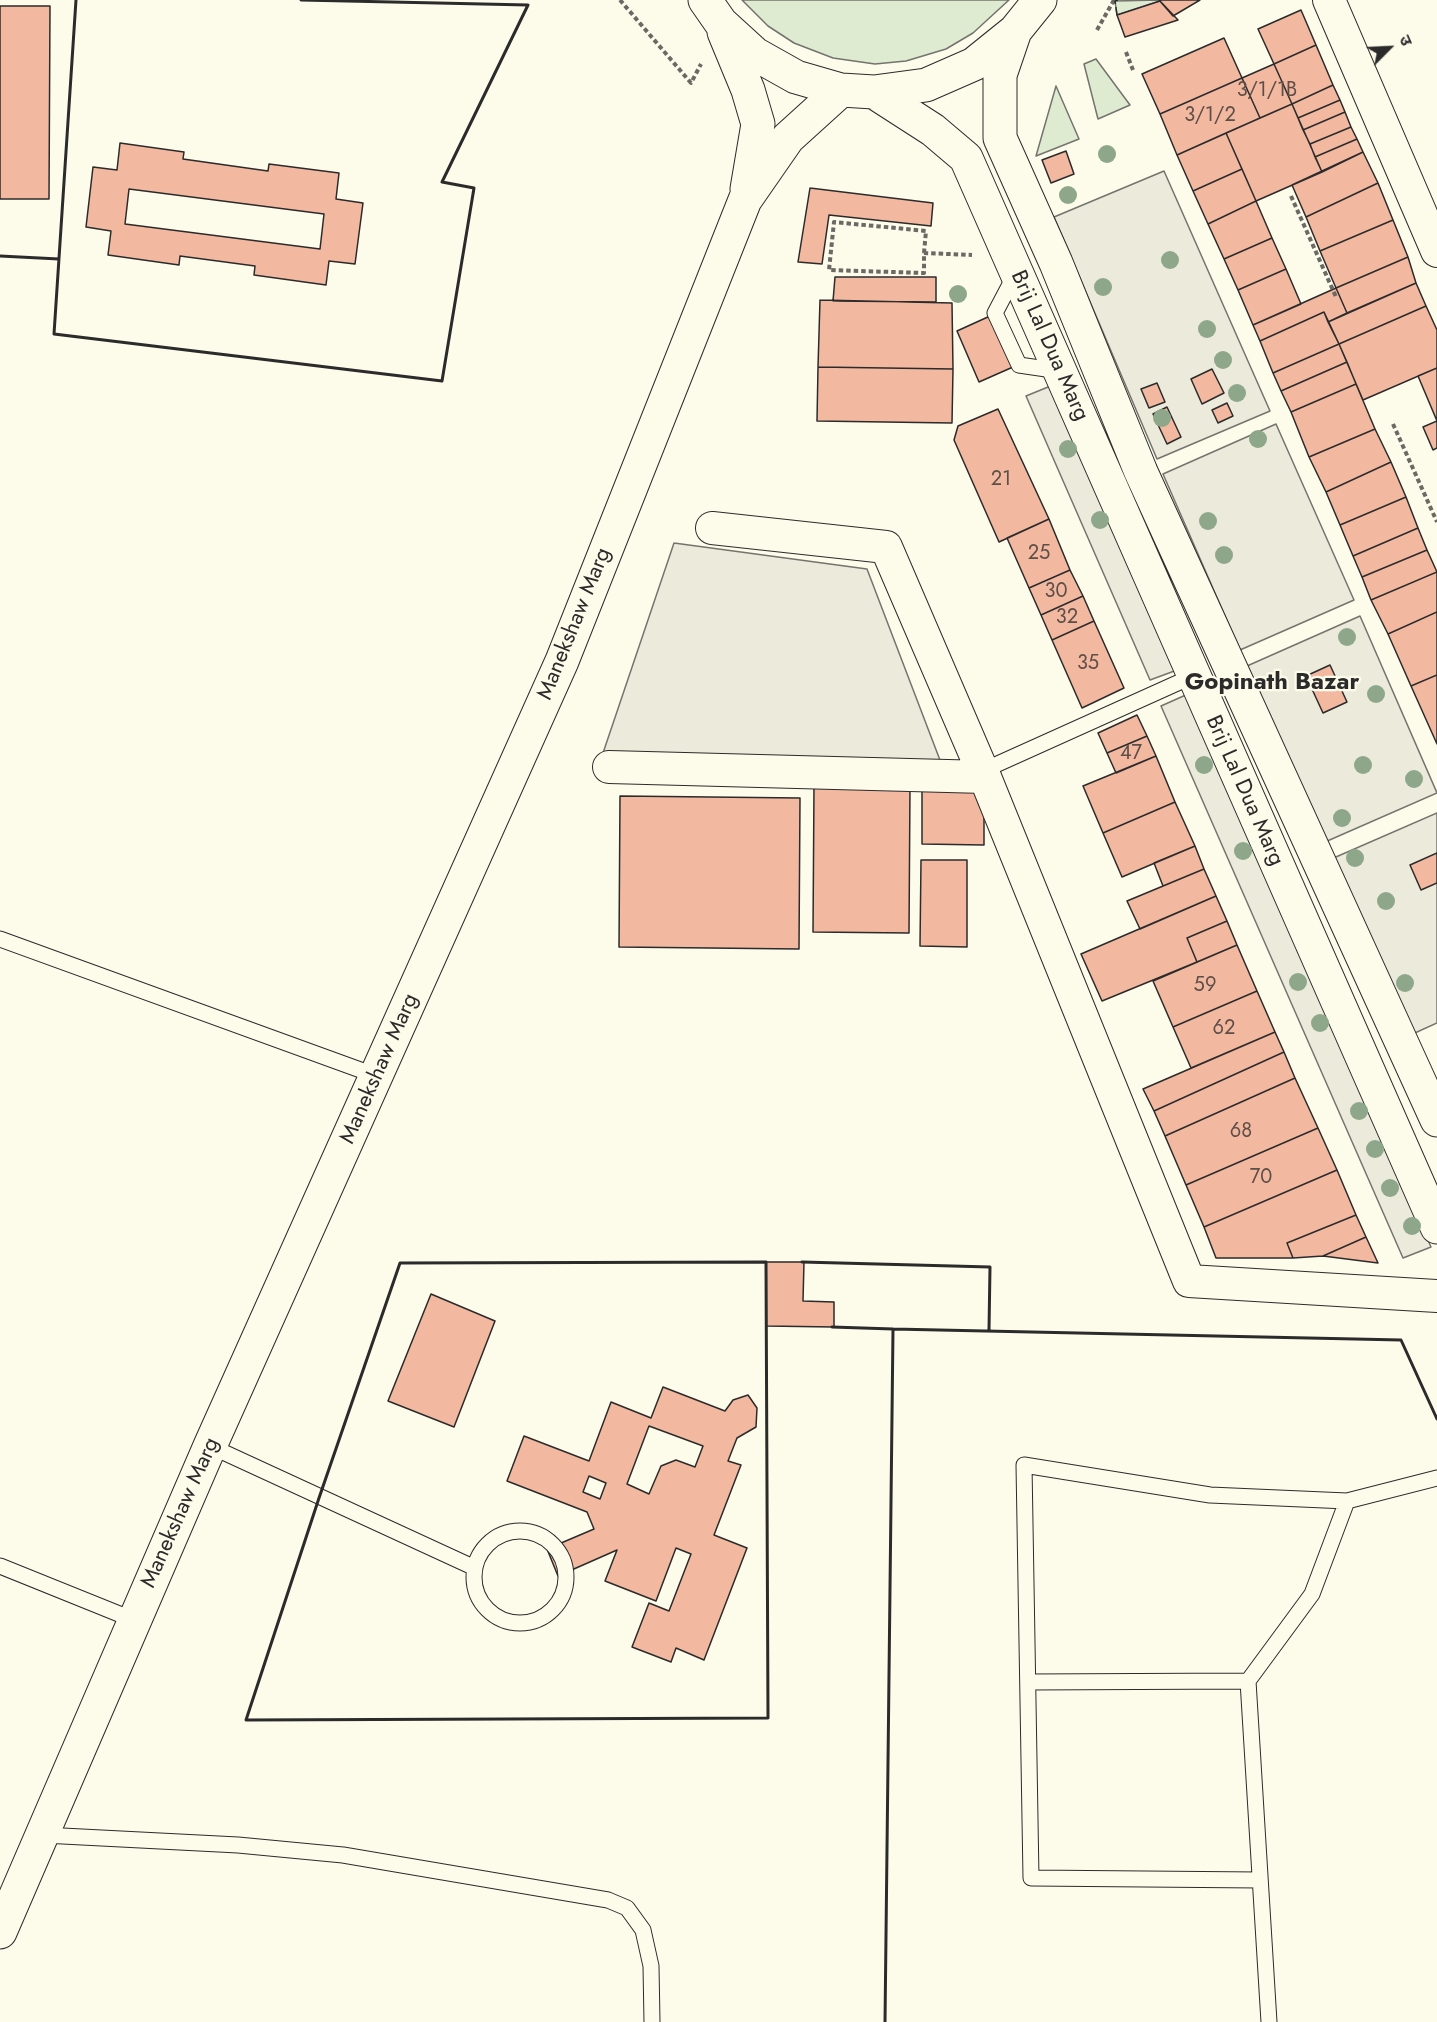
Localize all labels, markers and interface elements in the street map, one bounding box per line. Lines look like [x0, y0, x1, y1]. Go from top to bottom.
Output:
north arrow [1359, 18, 1419, 78]
text: उ [1393, 32, 1418, 49]
house number: 3/1/1B [1237, 79, 1297, 103]
house number: 3/1/2 [1184, 104, 1236, 128]
street label: Brij Lal Dua Marg [1004, 267, 1094, 425]
house number: 21 [991, 468, 1011, 492]
house number: 25 [1028, 542, 1050, 566]
street label: Manekshaw Marg [532, 544, 618, 704]
house number: 30 [1045, 580, 1067, 604]
house number: 32 [1056, 606, 1078, 630]
house number: 35 [1077, 652, 1099, 676]
district label: Gopinath Bazar [1185, 669, 1359, 697]
street label: Brij Lal Dua Marg [1199, 712, 1289, 870]
house number: 47 [1120, 742, 1142, 766]
house number: 59 [1194, 974, 1216, 998]
street label: Manekshaw Marg [335, 990, 425, 1148]
house number: 62 [1213, 1017, 1235, 1041]
house number: 68 [1230, 1120, 1252, 1144]
house number: 70 [1250, 1166, 1272, 1190]
street label: Manekshaw Marg [136, 1434, 226, 1592]

